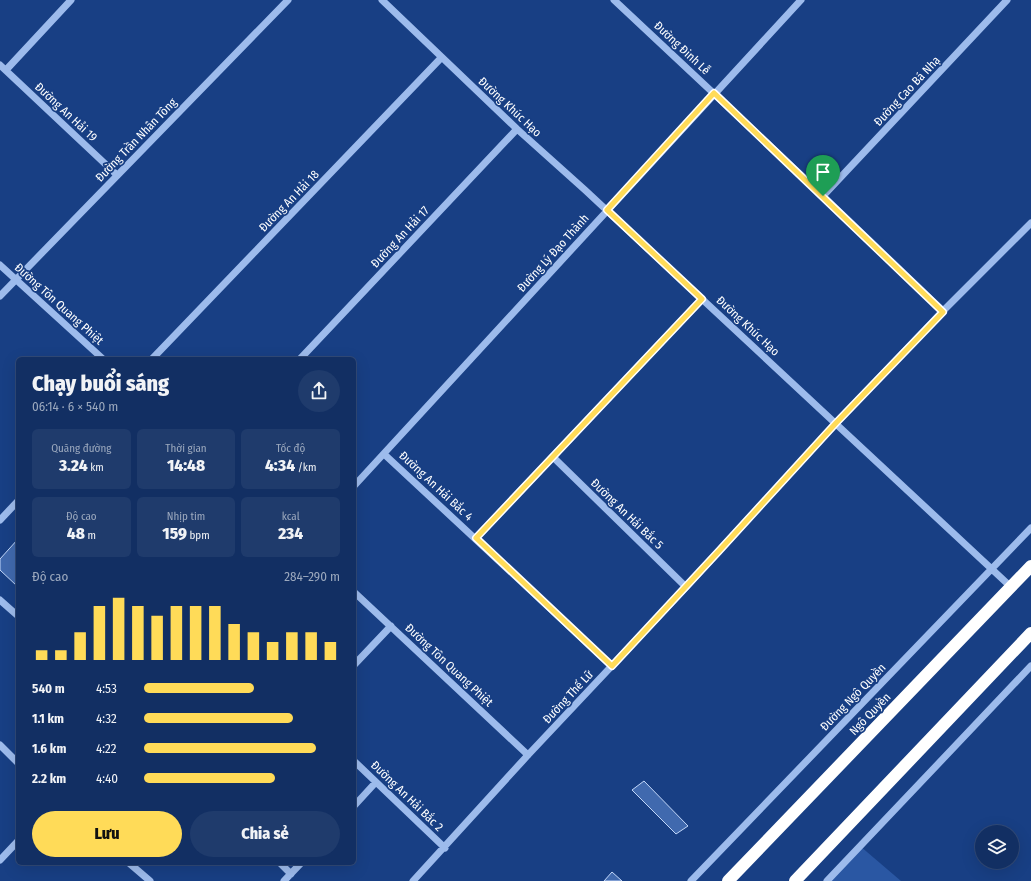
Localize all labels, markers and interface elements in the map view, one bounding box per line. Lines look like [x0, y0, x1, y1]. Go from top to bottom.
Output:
street label: Đường Đinh Lễ [651, 18, 714, 78]
street label: Đường Cao Bá Nhạ [871, 53, 943, 129]
street label: Đường Khúc Hạo [476, 74, 544, 140]
street label: Đường An Hải 19 [32, 80, 100, 144]
street label: Đường Trần Nhân Tông [92, 94, 180, 185]
pin [806, 155, 840, 196]
icon: arrive [812, 161, 834, 183]
street label: Đường An Hải 18 [256, 167, 322, 235]
street label: Đường An Hải 17 [368, 203, 432, 271]
street label: Đường Lý Đạo Thành [514, 211, 592, 295]
street label: Đường Tôn Quang Phiệt [12, 260, 106, 348]
street label: Đường Khúc Hạo [714, 293, 782, 359]
text: Chạy buổi sáng [32, 370, 169, 397]
button: share [298, 370, 340, 412]
text: 06:14 · 6 × 540 m [32, 399, 118, 414]
text: Quãng đường [51, 442, 111, 455]
text: Thời gian [165, 442, 207, 455]
text: Tốc độ [276, 442, 305, 455]
street label: Đường An Hải Bắc 4 [396, 447, 477, 524]
text: 3.24 [59, 455, 88, 476]
text: 14:48 [167, 455, 205, 476]
text: 4:34 [265, 455, 295, 476]
text: km [88, 461, 104, 474]
text: /km [295, 461, 316, 474]
street label: Đường An Hải Bắc 5 [588, 474, 668, 552]
text: Độ cao [66, 510, 97, 523]
text: Nhịp tim [167, 510, 205, 523]
text: kcal [282, 510, 300, 523]
text: 48 [67, 523, 85, 544]
text: 159 [162, 523, 187, 544]
text: 234 [278, 523, 303, 544]
text: m [85, 529, 96, 542]
text: bpm [187, 529, 210, 542]
text: Độ cao [32, 569, 68, 584]
text: 284–290 m [284, 569, 340, 584]
street label: Đường Tôn Quang Phiệt [402, 621, 496, 709]
street label: Đường Ngô Quyền [817, 660, 889, 734]
street label: Đường Thế Lữ [539, 667, 596, 726]
text: 540 m [32, 681, 65, 696]
text: 4:53 [96, 681, 117, 696]
street label: Ngô Quyền [846, 690, 894, 738]
text: 1.1 km [32, 711, 64, 726]
text: 4:32 [96, 711, 117, 726]
text: 1.6 km [32, 741, 66, 756]
text: 4:22 [96, 741, 117, 756]
street label: Đường An Hải Bắc 2 [368, 757, 447, 834]
text: 2.2 km [32, 771, 66, 786]
text: 4:40 [96, 771, 118, 786]
button: Lưu [32, 811, 182, 857]
button: Chia sẻ [190, 811, 340, 857]
map controls [975, 825, 1019, 869]
button: layers [975, 825, 1019, 869]

